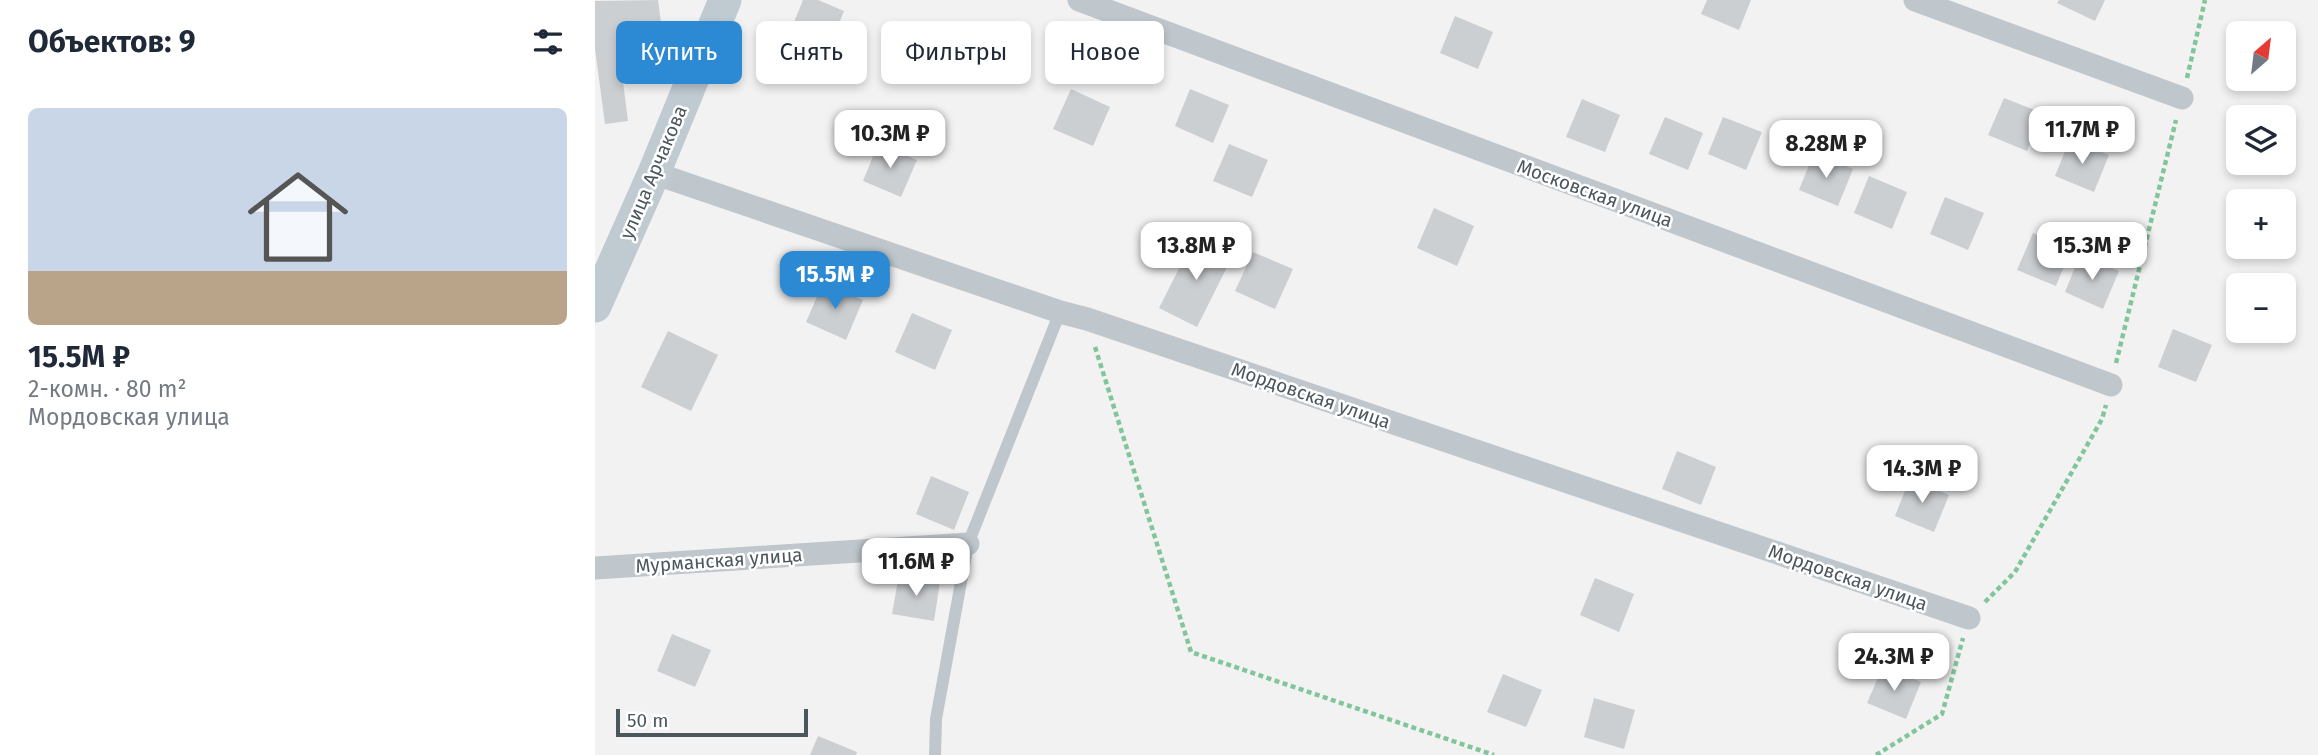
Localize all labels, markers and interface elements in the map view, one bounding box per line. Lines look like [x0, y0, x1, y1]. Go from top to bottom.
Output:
chip: Купить [616, 21, 742, 84]
chip: Снять [756, 21, 867, 84]
chip: Фильтры [881, 21, 1031, 84]
chip: Новое [1045, 21, 1164, 84]
north arrow [2226, 21, 2296, 91]
map controls [2226, 21, 2296, 343]
icon: filters [529, 23, 567, 61]
text: Объектов: 9 [28, 24, 195, 60]
street label: улица Арчакова [615, 102, 692, 242]
button: layers [2226, 105, 2296, 175]
pin: 11.7M ₽ [2017, 106, 2147, 166]
pin: 10.3M ₽ [825, 110, 955, 170]
text: 11.7M ₽ [2045, 115, 2119, 143]
text: 10.3M ₽ [850, 119, 930, 147]
pin: 8.28M ₽ [1761, 120, 1891, 180]
text: 8.28M ₽ [1785, 129, 1867, 157]
icon: home [235, 154, 361, 280]
street label: Московская улица [1514, 155, 1676, 232]
button: + [2226, 189, 2296, 259]
pin: 13.8M ₽ [1131, 222, 1261, 282]
pin: 15.3M ₽ [2027, 222, 2157, 282]
text: 13.8M ₽ [1157, 231, 1235, 259]
text: 15.3M ₽ [2053, 231, 2131, 259]
pin: 15.5M ₽ [770, 252, 900, 311]
text: 15.5M ₽ [796, 260, 874, 288]
button: − [2226, 273, 2296, 343]
text: 15.5M ₽ [28, 339, 130, 375]
street label: Мордовская улица [1228, 357, 1393, 433]
text: 2-комн. · 80 m² [28, 375, 187, 403]
text: Мордовская улица [28, 403, 230, 431]
pin: 14.3M ₽ [1857, 446, 1987, 505]
text: 14.3M ₽ [1883, 454, 1961, 482]
pin: 11.6M ₽ [851, 538, 981, 598]
street label: Мордовская улица [1765, 539, 1930, 615]
street label: Мурманская улица [635, 543, 803, 578]
text: 11.6M ₽ [878, 547, 954, 575]
pin: 24.3M ₽ [1829, 634, 1959, 693]
text: 24.3M ₽ [1854, 642, 1934, 670]
scale bar [616, 706, 809, 738]
text: 50 m [627, 709, 668, 732]

